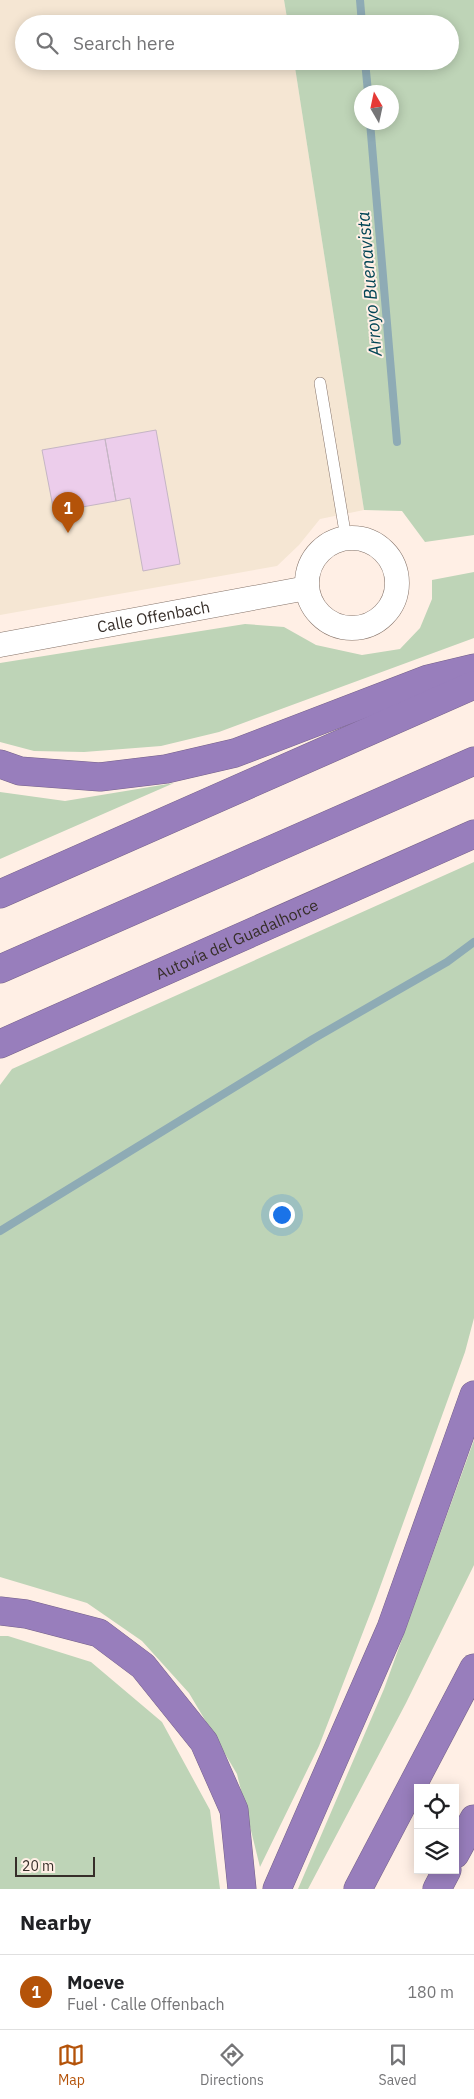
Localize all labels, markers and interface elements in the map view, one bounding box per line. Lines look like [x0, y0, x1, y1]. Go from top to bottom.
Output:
search box [15, 15, 459, 70]
icon: search [33, 29, 61, 57]
text: Search here [73, 31, 175, 55]
north arrow [354, 85, 399, 130]
water label: Arroyo Buenavista [351, 211, 387, 358]
pin: 1 [52, 492, 84, 533]
street label: Calle Offenbach [95, 596, 211, 637]
street label: Autovía del Guadalhorce [152, 894, 321, 984]
your location [269, 1202, 295, 1228]
map controls [414, 1784, 459, 1874]
button: locate [414, 1784, 459, 1829]
button: layers [414, 1829, 459, 1874]
scale bar [15, 1854, 95, 1877]
text: 20 m [22, 1857, 54, 1875]
text: Nearby [20, 1908, 91, 1936]
text: Moeve [67, 1970, 125, 1994]
text: 1 [31, 1982, 41, 2002]
text: 180 m [407, 1982, 454, 2002]
text: Fuel · Calle Offenbach [67, 1994, 225, 2014]
tab: Map [57, 2041, 85, 2089]
tab: Directions [200, 2041, 264, 2089]
tab: Saved [379, 2041, 417, 2089]

